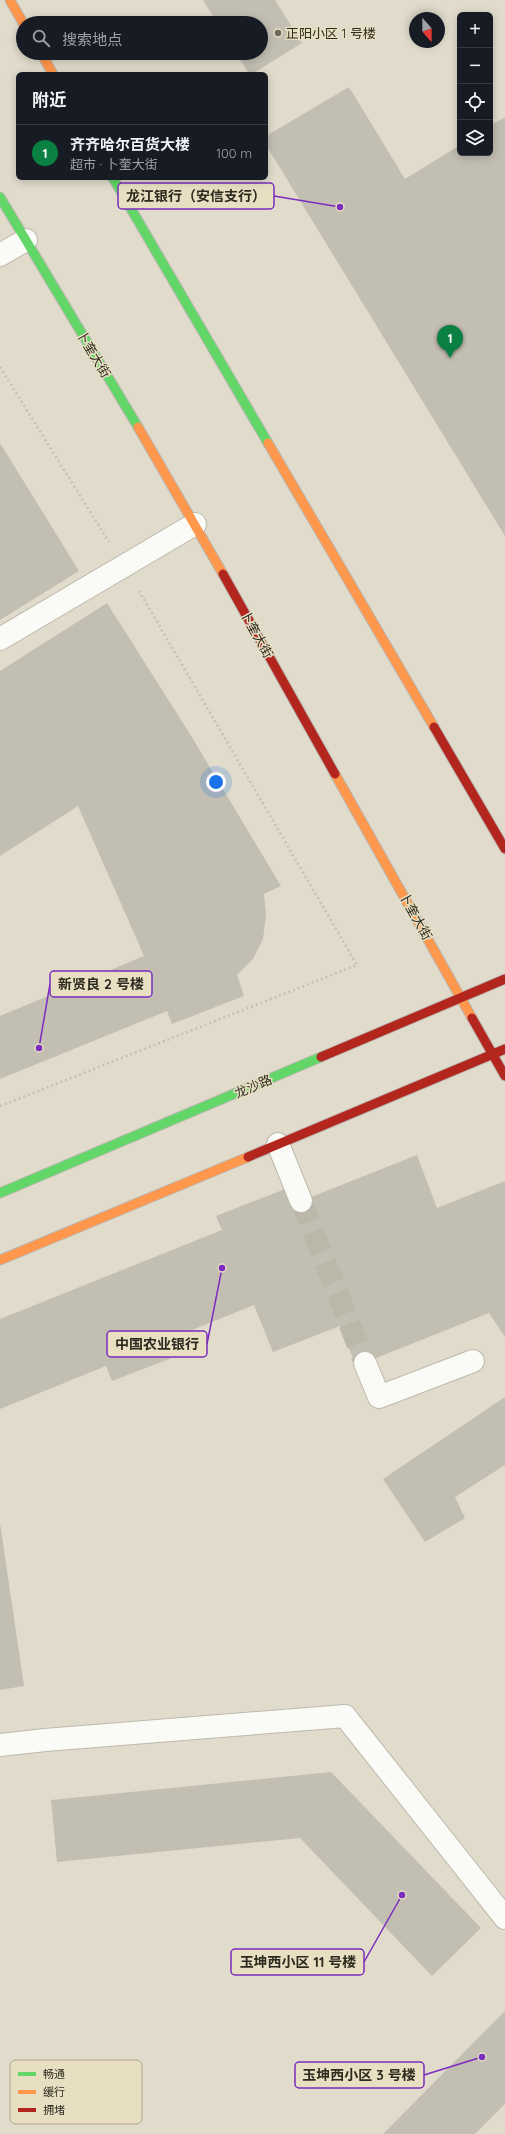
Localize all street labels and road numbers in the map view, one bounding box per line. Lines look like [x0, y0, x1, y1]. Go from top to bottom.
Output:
street label: 卜奎大街 [74, 328, 114, 380]
street label: 卜奎大街 [237, 607, 277, 661]
street label: 卜奎大街 [396, 889, 436, 943]
street label: 龙沙路 [232, 1071, 274, 1101]

